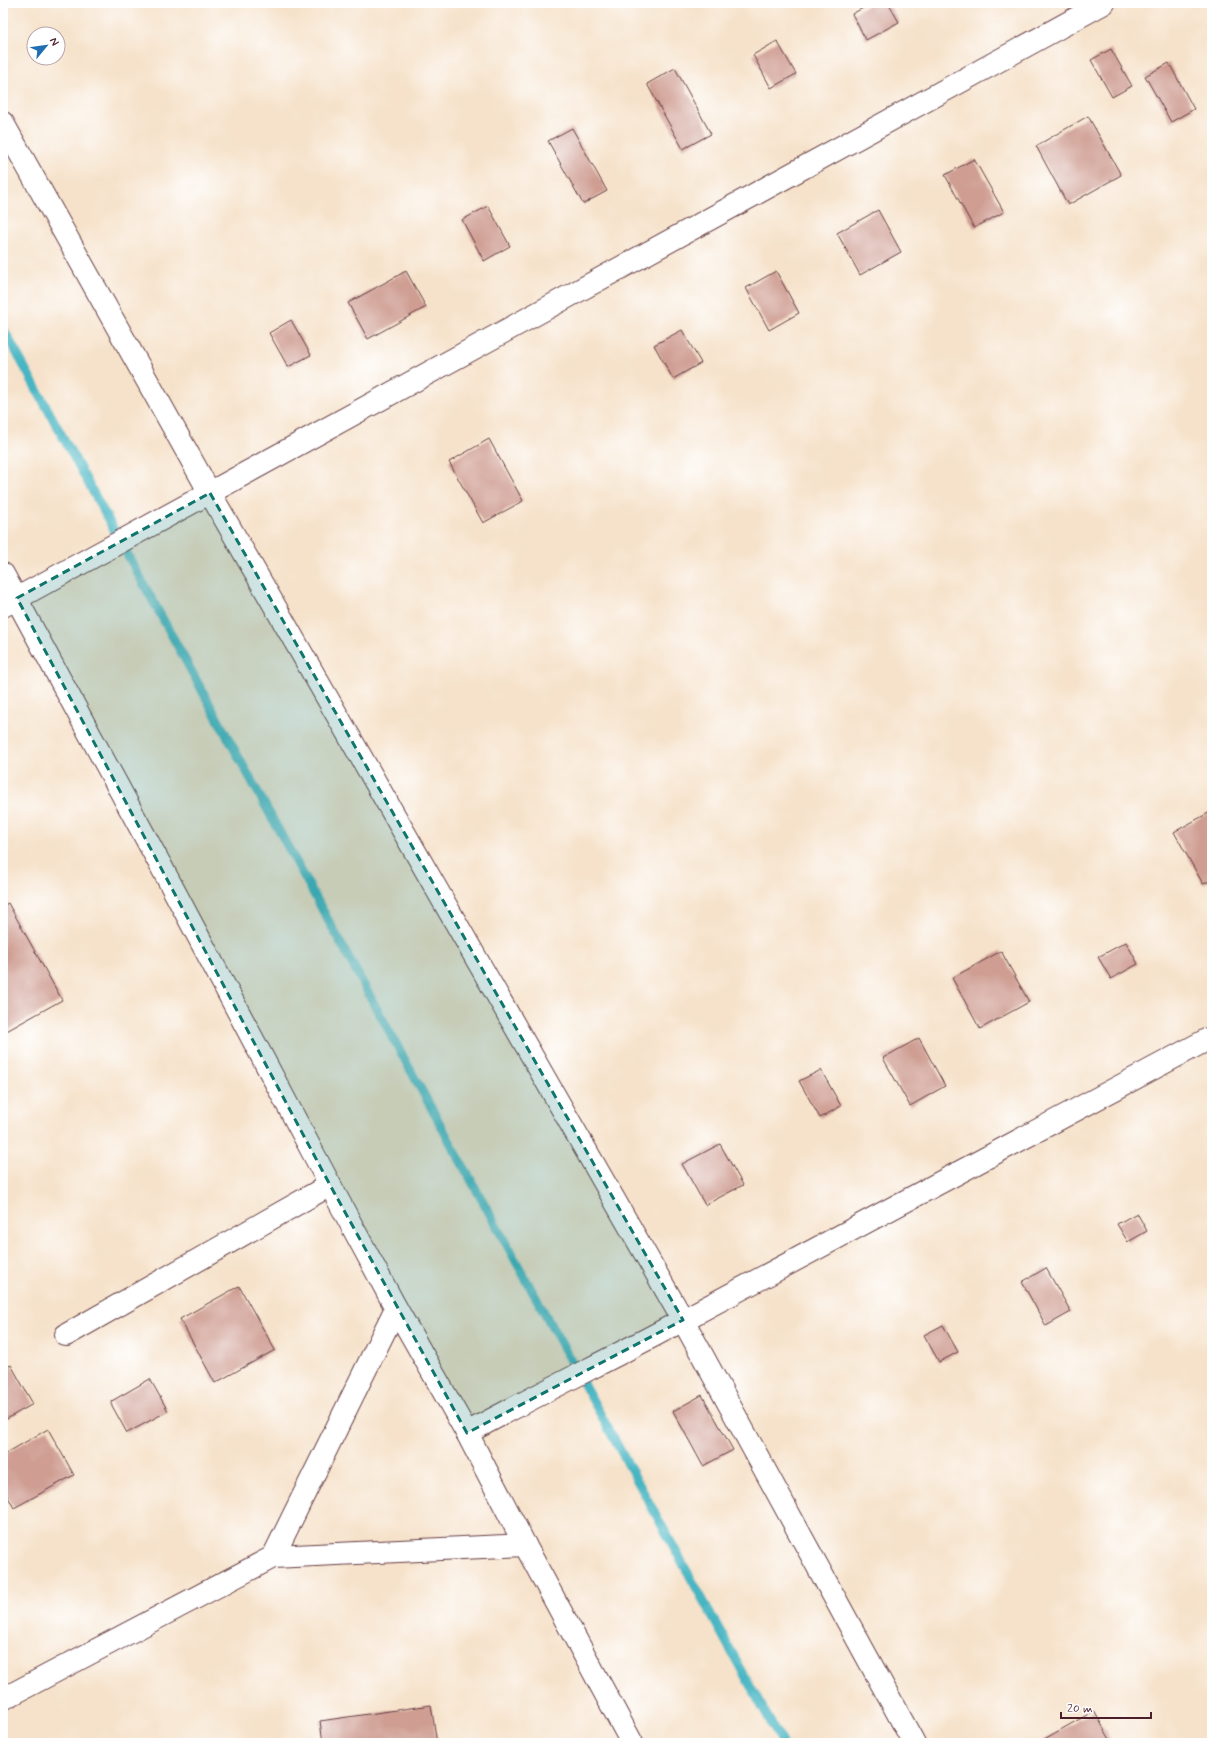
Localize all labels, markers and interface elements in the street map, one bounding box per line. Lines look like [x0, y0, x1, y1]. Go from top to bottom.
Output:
north arrow [26, 26, 66, 66]
text: N [46, 35, 62, 48]
scale bar [1061, 1694, 1151, 1720]
text: 20 m [1067, 1701, 1093, 1717]

